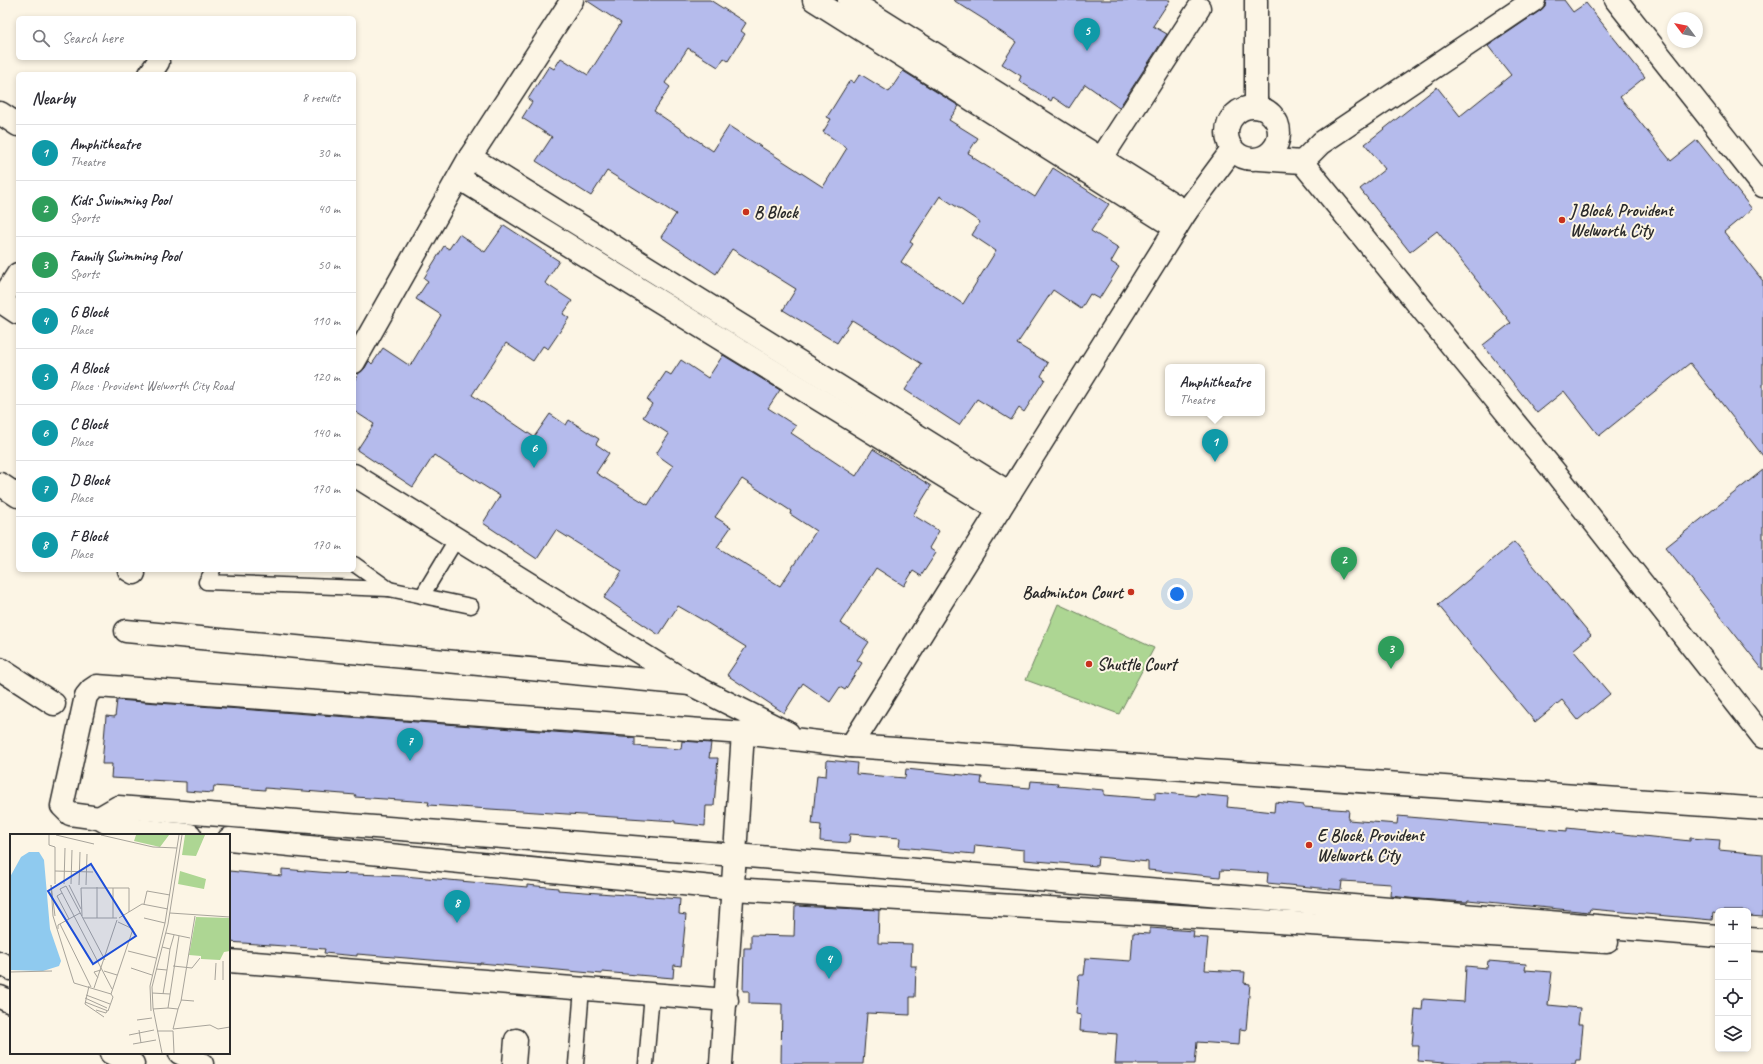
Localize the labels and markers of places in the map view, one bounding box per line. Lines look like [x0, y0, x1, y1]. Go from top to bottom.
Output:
pin: 5 [1074, 18, 1100, 51]
place label: J Block, Provident Welworth City [1569, 200, 1675, 241]
place label: B Block [754, 202, 799, 223]
marker: B Block [741, 207, 751, 217]
marker: J Block, Provident Welworth City [1557, 215, 1567, 225]
pin: 1 [1202, 429, 1228, 462]
pin: 6 [521, 435, 547, 468]
pin: 2 [1331, 547, 1357, 580]
place label: Badminton Court [1022, 582, 1125, 603]
marker: Badminton Court [1126, 587, 1136, 597]
pin: 3 [1378, 636, 1404, 669]
place label: Shuttle Court [1097, 654, 1179, 675]
marker: Shuttle Court [1084, 659, 1094, 669]
pin: 7 [397, 728, 423, 761]
place label: E Block, Provident Welworth City [1317, 825, 1426, 866]
marker: E Block, Provident Welworth City [1304, 840, 1314, 850]
pin: 8 [444, 890, 470, 923]
pin: 4 [816, 946, 842, 979]

